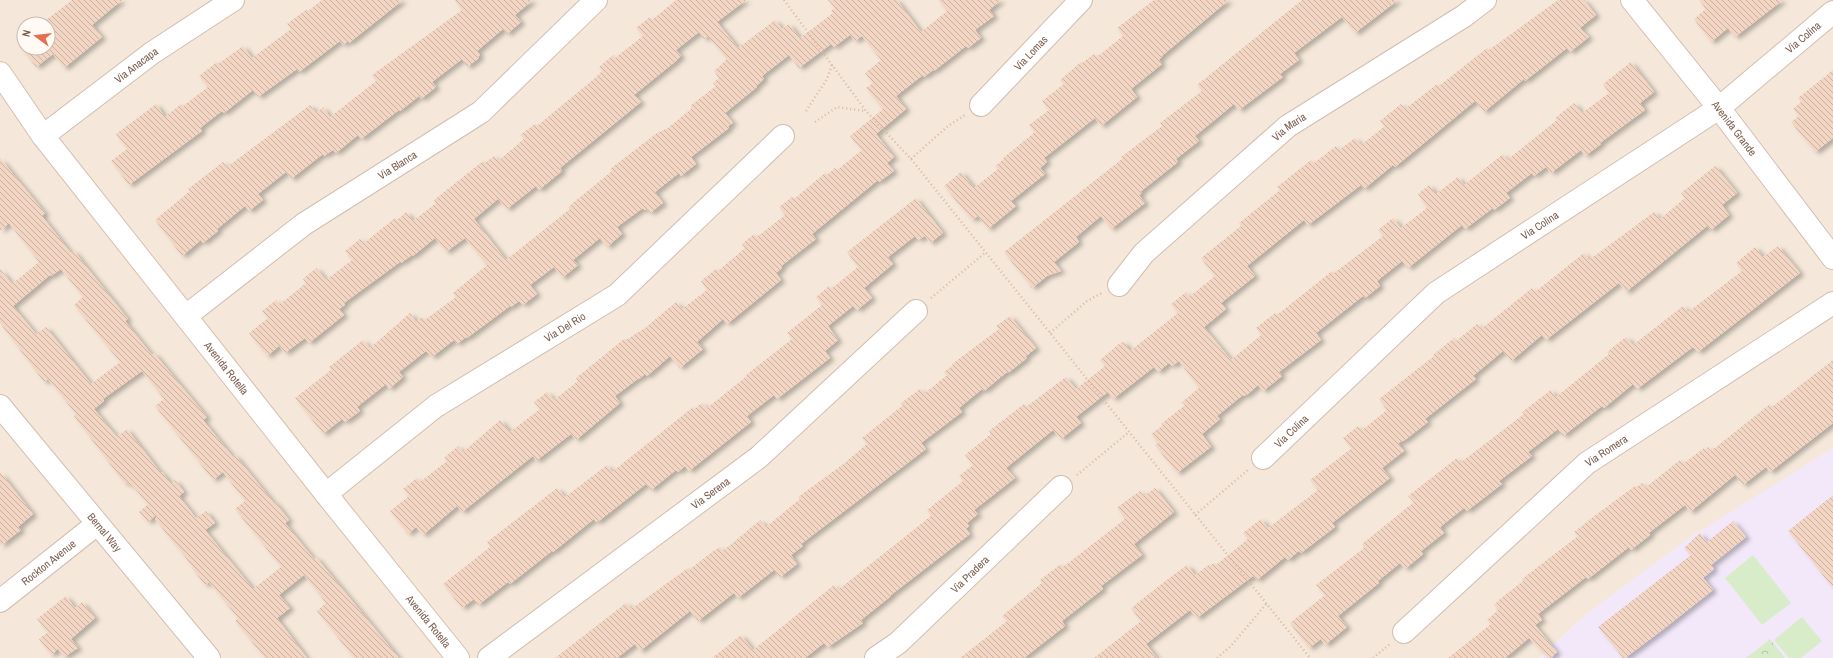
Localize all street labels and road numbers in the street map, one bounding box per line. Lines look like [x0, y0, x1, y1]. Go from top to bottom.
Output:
street label: Via Colina [1782, 18, 1824, 56]
street label: Via Lomas [1011, 32, 1051, 73]
street label: Via Anacapa [112, 44, 160, 86]
street label: Avenida Grande [1708, 97, 1760, 159]
street label: Via Maria [1269, 110, 1309, 144]
street label: Via Blanca [375, 147, 419, 183]
street label: Via Colina [1518, 208, 1561, 243]
street label: Via Del Rio [542, 309, 588, 345]
street label: Avenida Rotella [201, 338, 252, 397]
street label: Via Colina [1271, 411, 1311, 451]
street label: Via Romera [1582, 432, 1630, 469]
street label: Via Serena [688, 474, 733, 512]
street label: Bernal Way [84, 510, 125, 555]
street label: Rockton Avenue [18, 537, 79, 588]
street label: Via Pradera [948, 553, 992, 596]
street label: Avenida Rotella [402, 591, 454, 650]

